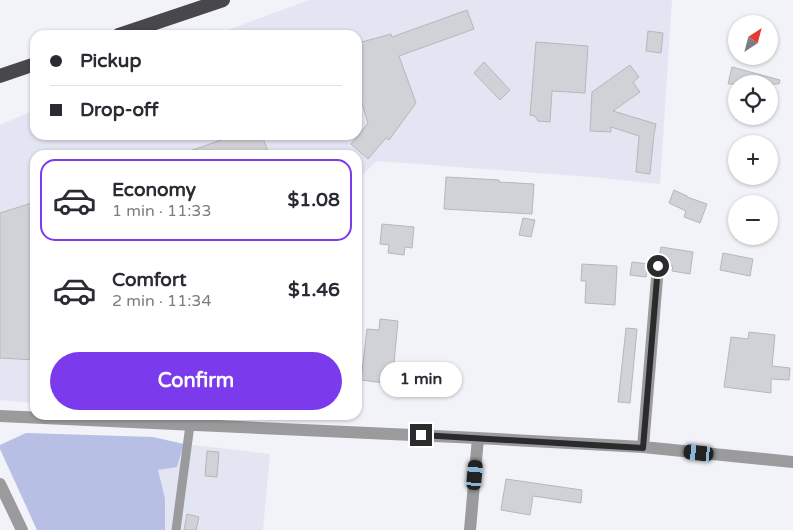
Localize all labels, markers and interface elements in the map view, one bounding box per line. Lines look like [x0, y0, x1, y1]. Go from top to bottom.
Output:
north arrow [728, 15, 778, 65]
map controls [728, 15, 778, 245]
text: Pickup [80, 50, 141, 72]
button: locate [728, 75, 778, 125]
text: Drop-off [80, 99, 159, 121]
button: + [728, 135, 778, 185]
icon: car [52, 178, 97, 223]
text: Economy [112, 179, 196, 201]
text: $1.08 [288, 189, 340, 211]
button: − [728, 195, 778, 245]
text: 1 min · 11:33 [112, 201, 211, 221]
route start [647, 255, 669, 277]
icon: car [52, 268, 97, 313]
text: Comfort [112, 269, 186, 291]
text: $1.46 [288, 279, 340, 301]
text: 2 min · 11:34 [112, 291, 211, 311]
button: Confirm [50, 352, 342, 410]
callout: 1 min [380, 362, 462, 398]
text: 1 min [400, 369, 442, 389]
route end [410, 424, 432, 446]
car [683, 444, 714, 462]
car [466, 459, 483, 491]

